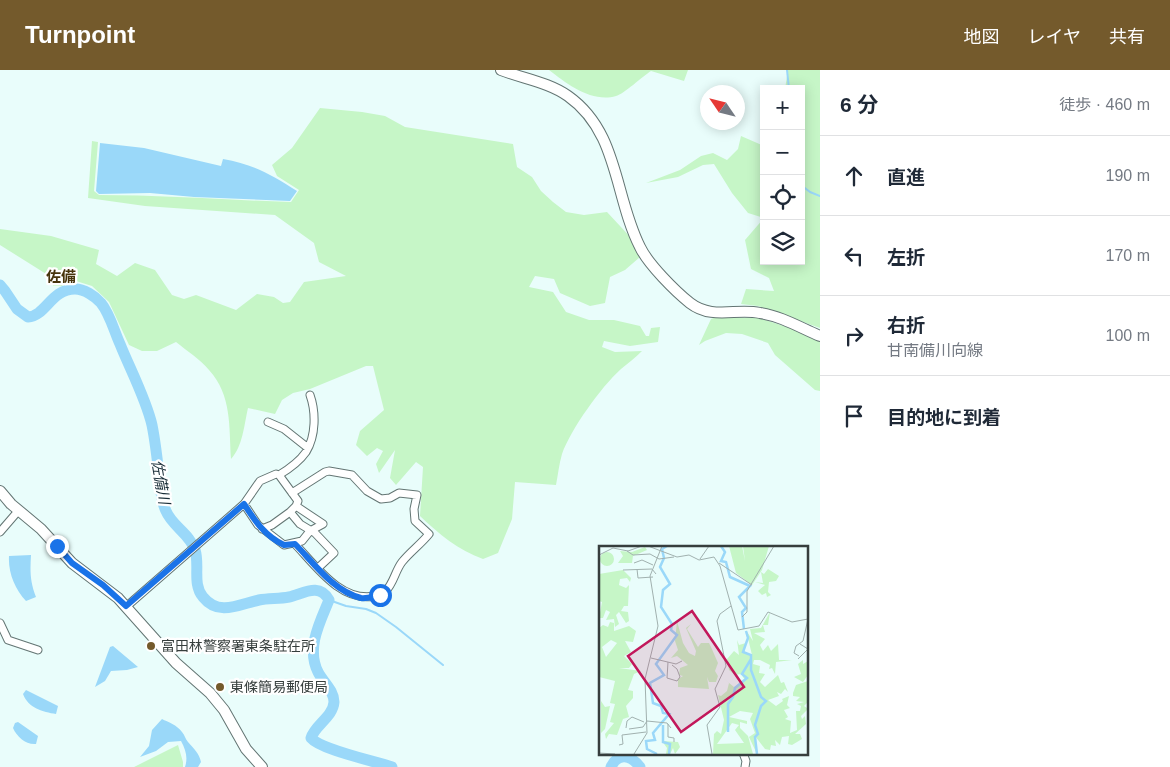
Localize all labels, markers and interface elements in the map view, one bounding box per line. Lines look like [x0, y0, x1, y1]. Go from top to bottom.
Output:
text: Turnpoint [25, 21, 135, 48]
text: 地図 [964, 27, 1000, 47]
text: レイヤ [1028, 27, 1081, 47]
text: 共有 [1109, 27, 1145, 47]
north arrow [700, 85, 745, 130]
map controls [760, 85, 805, 265]
button: + [760, 85, 805, 130]
text: 6 分 [840, 93, 879, 116]
text: 徒歩 · 460 m [1059, 96, 1150, 113]
button: − [760, 130, 805, 175]
icon: ahead [840, 162, 868, 190]
text: 直進 [887, 167, 925, 188]
text: 190 m [1106, 167, 1150, 184]
button: locate [760, 175, 805, 220]
button: layers [760, 220, 805, 265]
icon: left [840, 242, 868, 270]
text: 左折 [887, 247, 925, 268]
text: 170 m [1106, 247, 1150, 264]
district label: 佐備 [46, 268, 76, 285]
text: 右折 [887, 315, 925, 336]
icon: right [840, 322, 868, 350]
text: 100 m [1106, 327, 1150, 344]
text: 甘南備川向線 [887, 342, 983, 359]
icon: arrive [840, 402, 868, 430]
text: 目的地に到着 [887, 407, 1001, 428]
water label: 佐備川 [149, 458, 174, 508]
route end [46, 535, 69, 558]
inset map [599, 546, 808, 754]
route start [369, 584, 392, 607]
place label: 富田林警察署東条駐在所 [161, 638, 315, 654]
marker: 富田林警察署東条駐在所 [145, 640, 157, 652]
place label: 東條簡易郵便局 [230, 679, 328, 695]
marker: 東條簡易郵便局 [214, 681, 226, 693]

